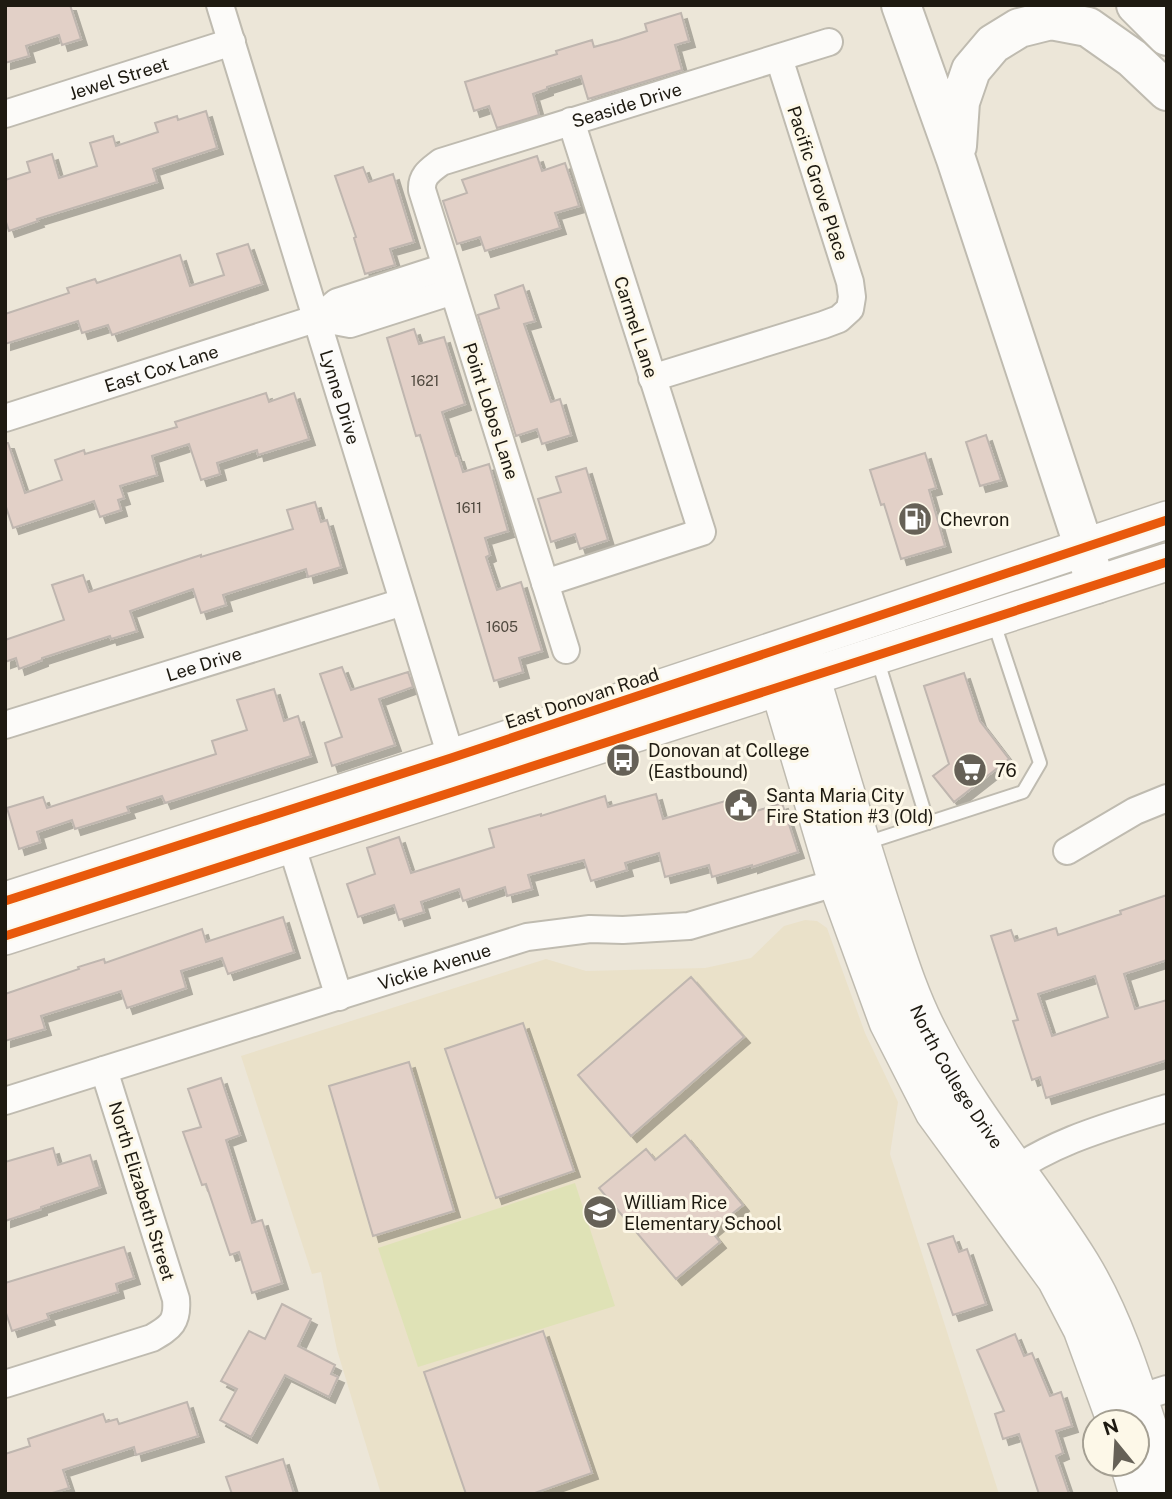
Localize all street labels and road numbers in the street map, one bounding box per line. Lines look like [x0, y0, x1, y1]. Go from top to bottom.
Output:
street label: Jewel Street [66, 52, 171, 104]
street label: Seaside Drive [569, 78, 684, 131]
street label: Pacific Grove Place [783, 103, 853, 263]
street label: Carmel Lane [610, 274, 662, 380]
street label: East Cox Lane [102, 340, 221, 396]
street label: Point Lobos Lane [459, 340, 523, 482]
street label: Lynne Drive [316, 347, 365, 447]
street label: Lee Drive [163, 642, 244, 685]
street label: East Donovan Road [502, 663, 662, 733]
street label: Vickie Avenue [375, 939, 493, 994]
street label: North College Drive [906, 1002, 1008, 1152]
street label: North Elizabeth Street [105, 1099, 179, 1283]

